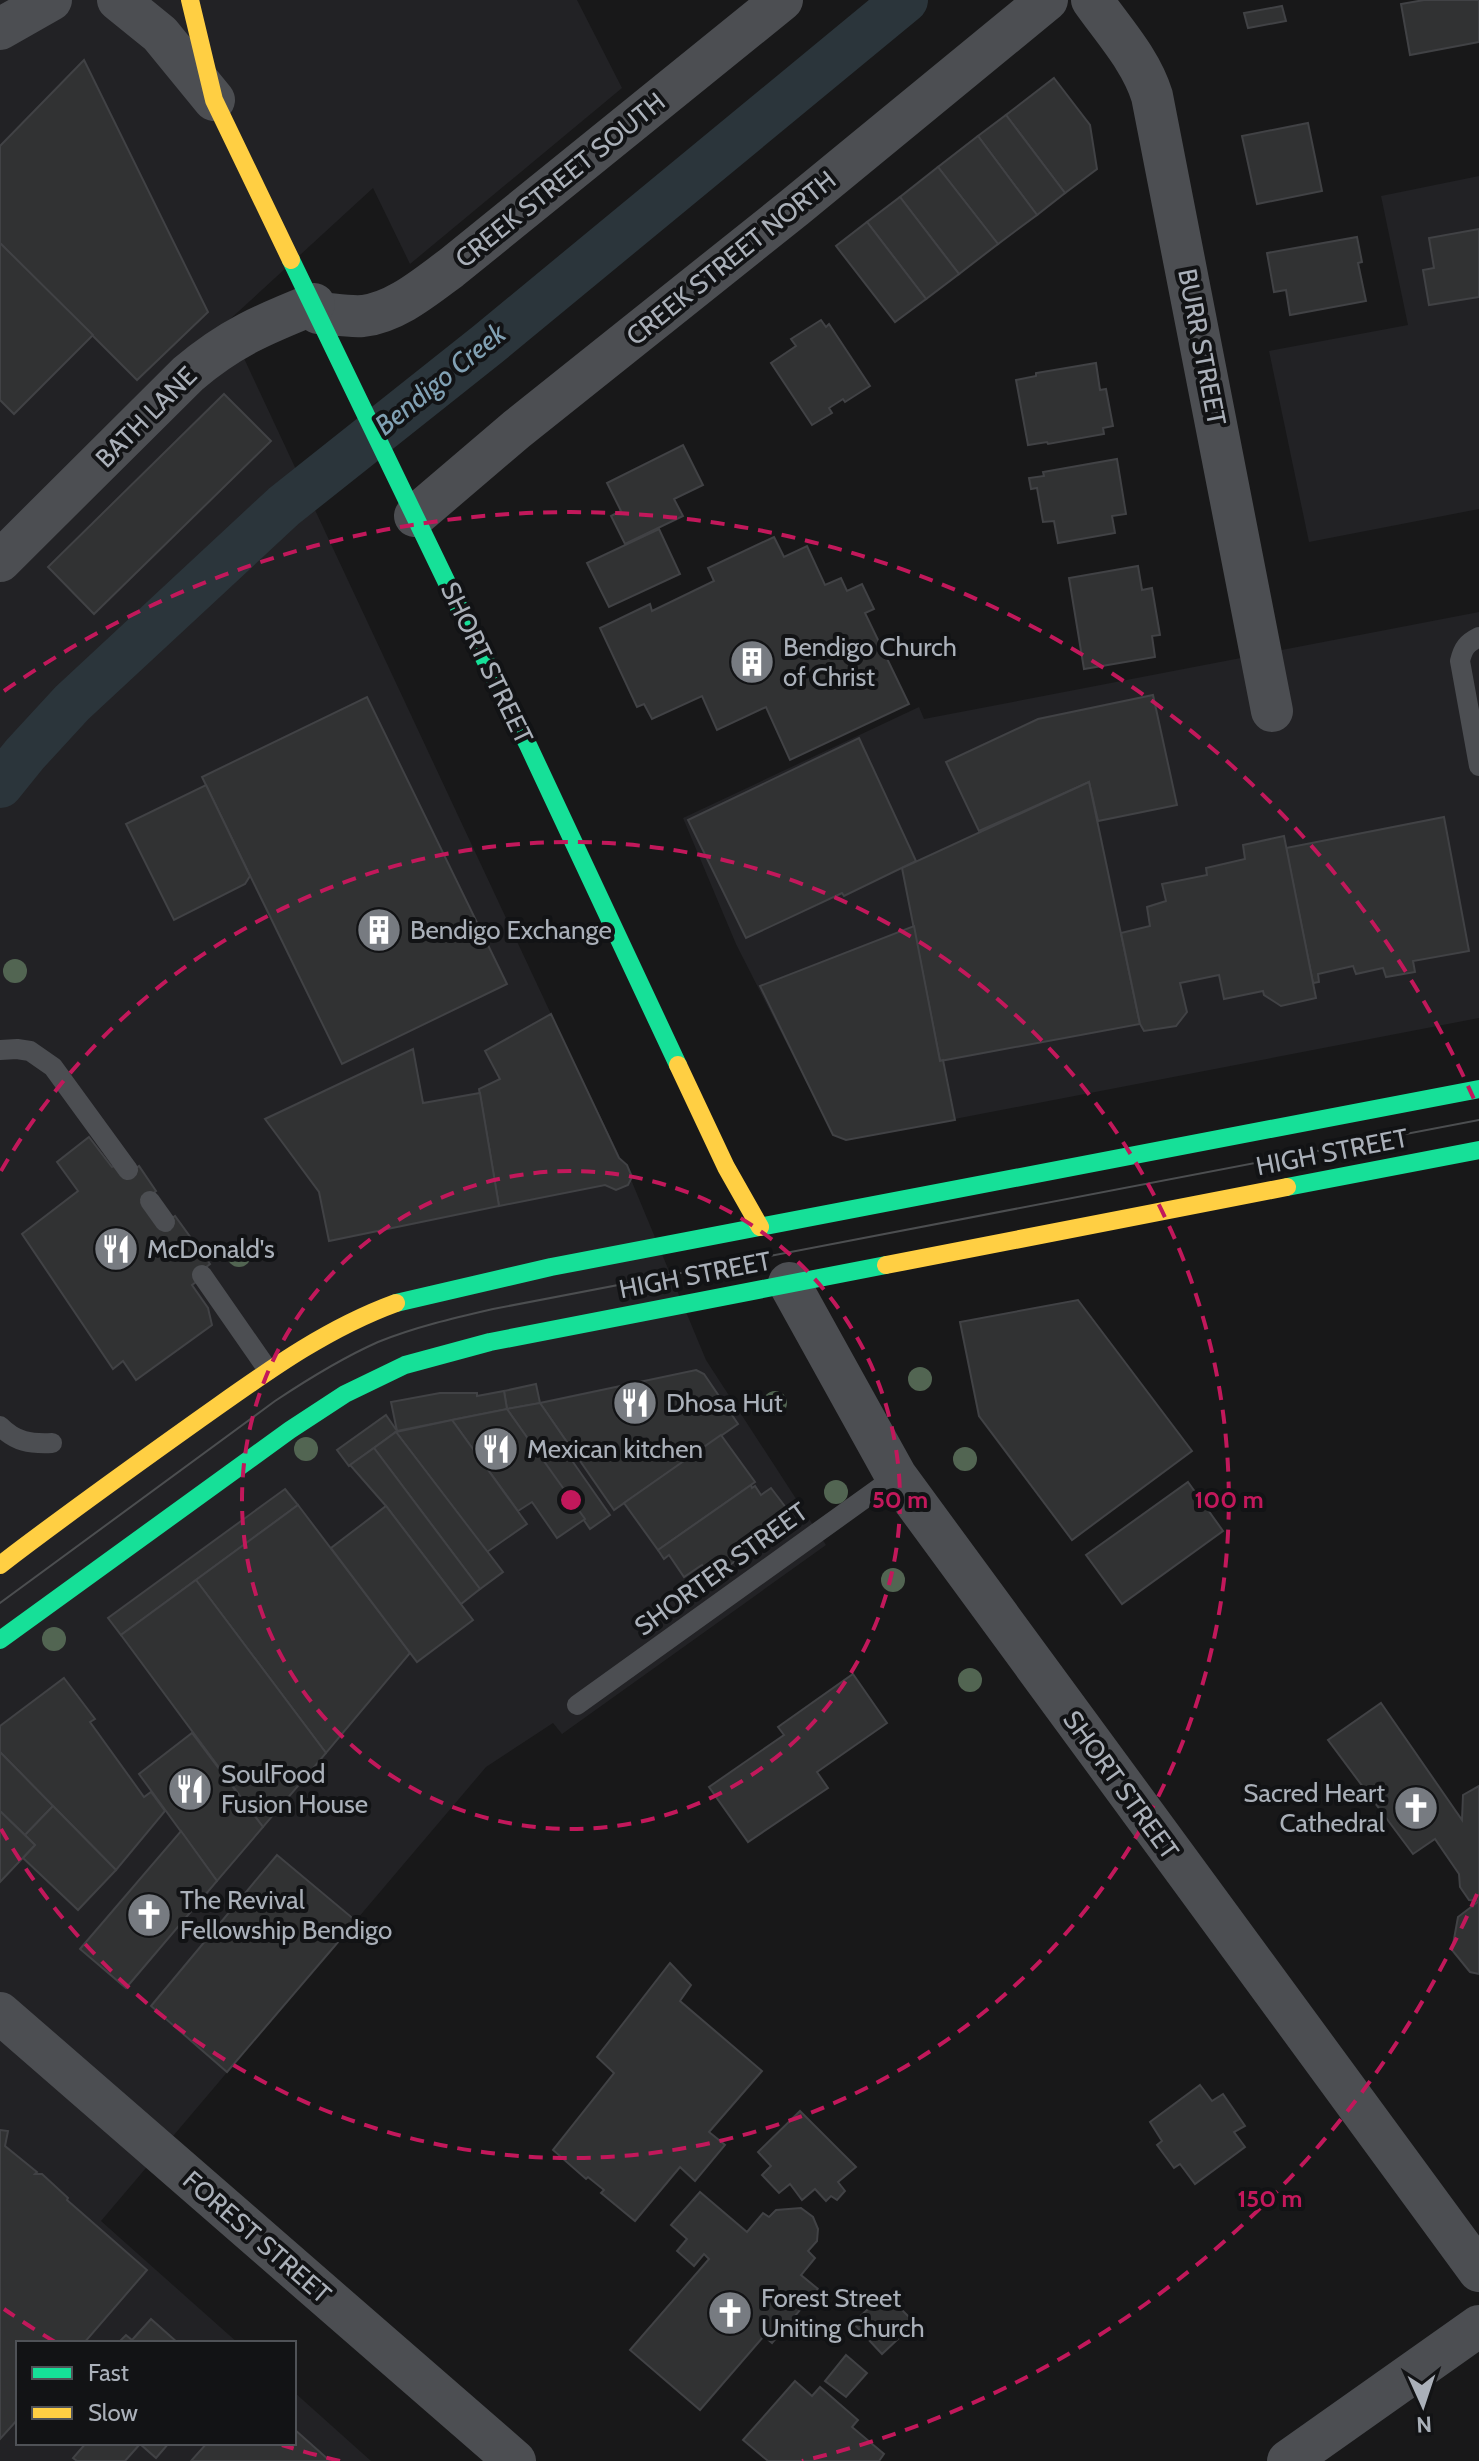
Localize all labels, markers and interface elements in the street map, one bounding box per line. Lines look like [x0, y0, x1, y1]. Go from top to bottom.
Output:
street label: CREEK STREET SOUTH [449, 86, 671, 274]
street label: CREEK STREET NORTH [620, 164, 842, 352]
street label: BURR STREET [1171, 266, 1233, 428]
water label: Bendigo Creek [368, 315, 513, 442]
street label: BATH LANE [89, 360, 203, 474]
street label: SHORT STREET [434, 577, 540, 749]
place label: Bendigo Church of Christ [783, 631, 957, 693]
building icon: Bendigo Church of Christ [728, 638, 776, 686]
building icon: Bendigo Exchange [355, 906, 403, 954]
place label: Bendigo Exchange [410, 914, 612, 946]
street label: HIGH STREET [1253, 1122, 1411, 1182]
restaurant icon: McDonald's [92, 1225, 140, 1273]
place label: McDonald's [147, 1233, 275, 1265]
street label: HIGH STREET [616, 1245, 774, 1305]
restaurant icon: Dhosa Hut [611, 1379, 659, 1427]
place label: Dhosa Hut [666, 1387, 783, 1419]
restaurant icon: Mexican kitchen [472, 1425, 520, 1473]
place label: Mexican kitchen [527, 1433, 703, 1465]
text: 50 m [872, 1485, 928, 1514]
text: 100 m [1194, 1485, 1264, 1514]
centre of rings [557, 1486, 585, 1514]
street label: SHORTER STREET [628, 1495, 814, 1643]
street label: SHORT STREET [1056, 1704, 1186, 1866]
place label: SoulFood Fusion House [221, 1758, 368, 1820]
restaurant icon: SoulFood Fusion House [166, 1765, 214, 1813]
place label: Sacred Heart Cathedral [1243, 1777, 1385, 1839]
church icon: Sacred Heart Cathedral [1392, 1784, 1440, 1832]
place label: The Revival Fellowship Bendigo [180, 1884, 392, 1946]
church icon: The Revival Fellowship Bendigo [125, 1891, 173, 1939]
street label: FOREST STREET [176, 2164, 338, 2310]
text: 150 m [1238, 2184, 1302, 2213]
place label: Forest Street Uniting Church [761, 2282, 925, 2344]
church icon: Forest Street Uniting Church [706, 2289, 754, 2337]
legend [16, 2341, 296, 2445]
text: Fast [88, 2358, 129, 2387]
north arrow [1383, 2365, 1463, 2445]
text: Slow [88, 2398, 138, 2427]
text: N [1416, 2411, 1432, 2438]

